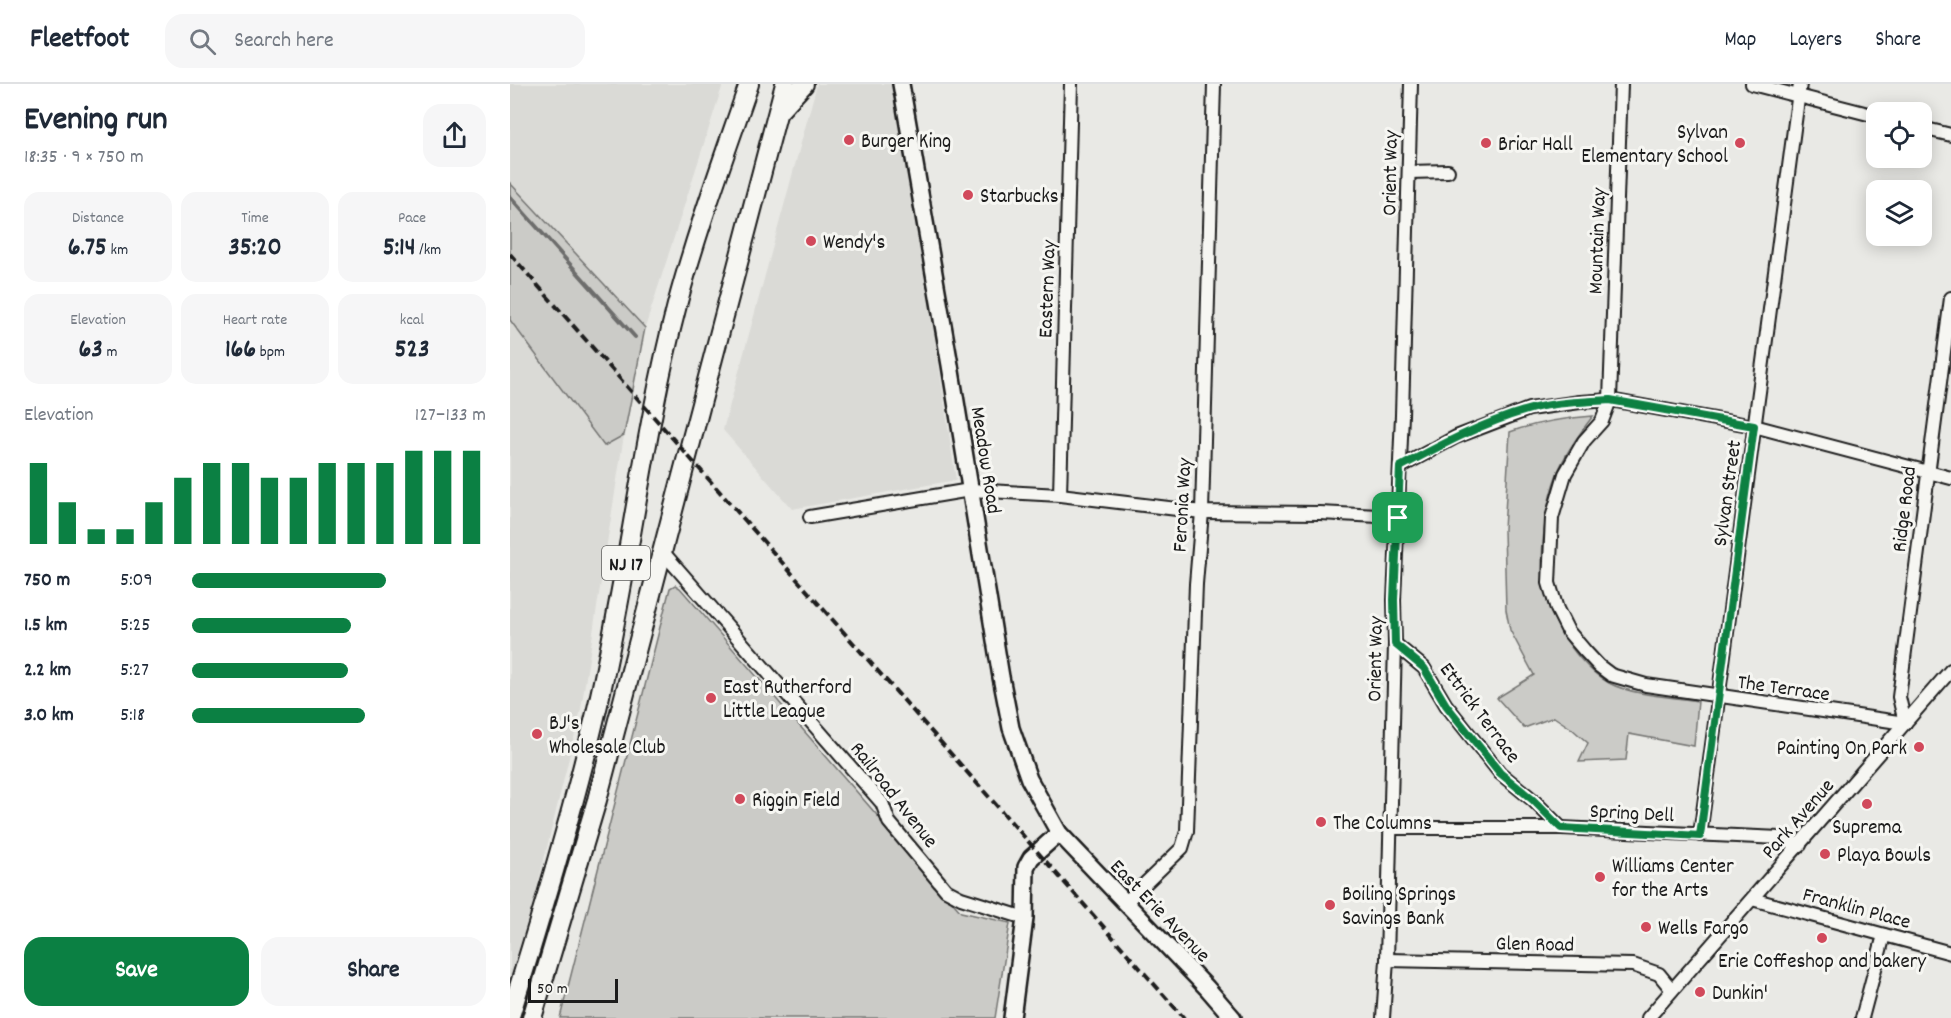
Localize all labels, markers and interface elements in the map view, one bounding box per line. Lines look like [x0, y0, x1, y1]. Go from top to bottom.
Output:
search box [165, 14, 585, 68]
text: Fleetfoot [30, 21, 129, 61]
icon: search [186, 25, 219, 58]
text: Search here [234, 26, 334, 57]
text: Map [1725, 26, 1756, 56]
text: Layers [1789, 26, 1842, 56]
text: Share [1875, 26, 1921, 56]
text: Evening run [24, 98, 168, 145]
map controls [1866, 102, 1932, 246]
button: locate [1866, 102, 1932, 168]
button: share [423, 104, 486, 167]
place label: Sylvan Elementary School [1581, 119, 1728, 173]
place label: Burger King [861, 128, 951, 158]
street label: Orient Way [1376, 130, 1408, 216]
place label: Briar Hall [1498, 131, 1573, 161]
marker: Burger King [842, 133, 856, 147]
marker: Briar Hall [1479, 136, 1493, 150]
marker: Sylvan Elementary School [1733, 136, 1747, 150]
text: 18:35 · 9 × 750 m [24, 144, 144, 172]
button: layers [1866, 180, 1932, 246]
place label: Starbucks [980, 183, 1059, 213]
street label: Mountain Way [1582, 187, 1616, 295]
marker: Starbucks [961, 188, 975, 202]
text: Distance [72, 207, 124, 230]
text: Time [241, 207, 269, 230]
text: Pace [398, 207, 426, 230]
place label: Wendy's [823, 229, 885, 259]
text: 6.75 [68, 230, 107, 267]
text: 35:20 [228, 230, 282, 267]
text: 5:14 [383, 230, 416, 267]
marker: Wendy's [804, 234, 818, 248]
text: km [107, 239, 128, 262]
text: /km [416, 239, 441, 262]
street label: Eastern Way [1032, 239, 1066, 339]
text: Elevation [70, 309, 126, 332]
text: Heart rate [223, 309, 287, 332]
text: kcal [400, 309, 424, 332]
text: 63 [79, 332, 103, 369]
text: 166 [225, 332, 256, 369]
text: 523 [395, 332, 429, 369]
text: m [103, 341, 117, 364]
text: bpm [256, 341, 285, 364]
text: Elevation [24, 402, 94, 430]
text: 127–133 m [415, 402, 486, 430]
street label: Meadow Road [961, 405, 1007, 516]
street label: Sylvan Street [1707, 438, 1751, 548]
street label: Feronia Way [1167, 457, 1201, 553]
street label: Ridge Road [1886, 465, 1926, 554]
pin [1372, 492, 1423, 543]
icon: arrive [1381, 501, 1414, 534]
road number: NJ 17 [602, 546, 650, 580]
text: 750 m [24, 567, 70, 595]
text: 5:09 [120, 567, 153, 595]
text: 1.5 km [24, 612, 67, 640]
text: 5:25 [120, 612, 151, 640]
street label: Orient Way [1361, 616, 1393, 702]
text: 2.2 km [24, 657, 71, 685]
text: 5:27 [120, 657, 149, 685]
street label: Ettrick Terrace [1431, 657, 1526, 770]
street label: The Terrace [1736, 669, 1832, 711]
place label: East Rutherford Little League [723, 674, 852, 728]
marker: East Rutherford Little League [704, 691, 718, 705]
text: 3.0 km [24, 702, 74, 730]
text: 5:18 [120, 702, 145, 730]
place label: BJ's Wholesale Club [549, 710, 666, 764]
marker: BJ's Wholesale Club [530, 727, 544, 741]
place label: Painting On Park [1776, 735, 1907, 765]
street label: Railroad Avenue [841, 736, 944, 856]
marker: Painting On Park [1912, 740, 1926, 754]
street label: Park Avenue [1756, 773, 1843, 867]
place label: Riggin Field [752, 787, 840, 817]
marker: Riggin Field [733, 792, 747, 806]
marker: Suprema [1860, 797, 1874, 811]
street label: Spring Dell [1589, 798, 1675, 832]
place label: The Columns [1333, 810, 1432, 840]
place label: Suprema [1832, 814, 1903, 844]
marker: The Columns [1314, 815, 1328, 829]
place label: Playa Bowls [1837, 842, 1931, 872]
marker: Playa Bowls [1818, 847, 1832, 861]
place label: Williams Center for the Arts [1612, 853, 1734, 907]
street label: East Erie Avenue [1102, 854, 1216, 971]
marker: Williams Center for the Arts [1593, 870, 1607, 884]
place label: Boiling Springs Savings Bank [1342, 881, 1456, 935]
street label: Franklin Place [1799, 881, 1914, 939]
marker: Boiling Springs Savings Bank [1323, 898, 1337, 912]
place label: Wells Fargo [1658, 915, 1749, 945]
marker: Wells Fargo [1639, 920, 1653, 934]
street label: Glen Road [1495, 930, 1575, 962]
marker: Erie Coffeshop and bakery [1815, 931, 1829, 945]
button: Save [24, 937, 249, 1006]
button: Share [261, 937, 486, 1006]
place label: Erie Coffeshop and bakery [1718, 948, 1926, 978]
scale bar [528, 976, 618, 1004]
text: 50 m [537, 978, 568, 1001]
place label: Dunkin' [1712, 980, 1768, 1010]
marker: Dunkin' [1693, 985, 1707, 999]

